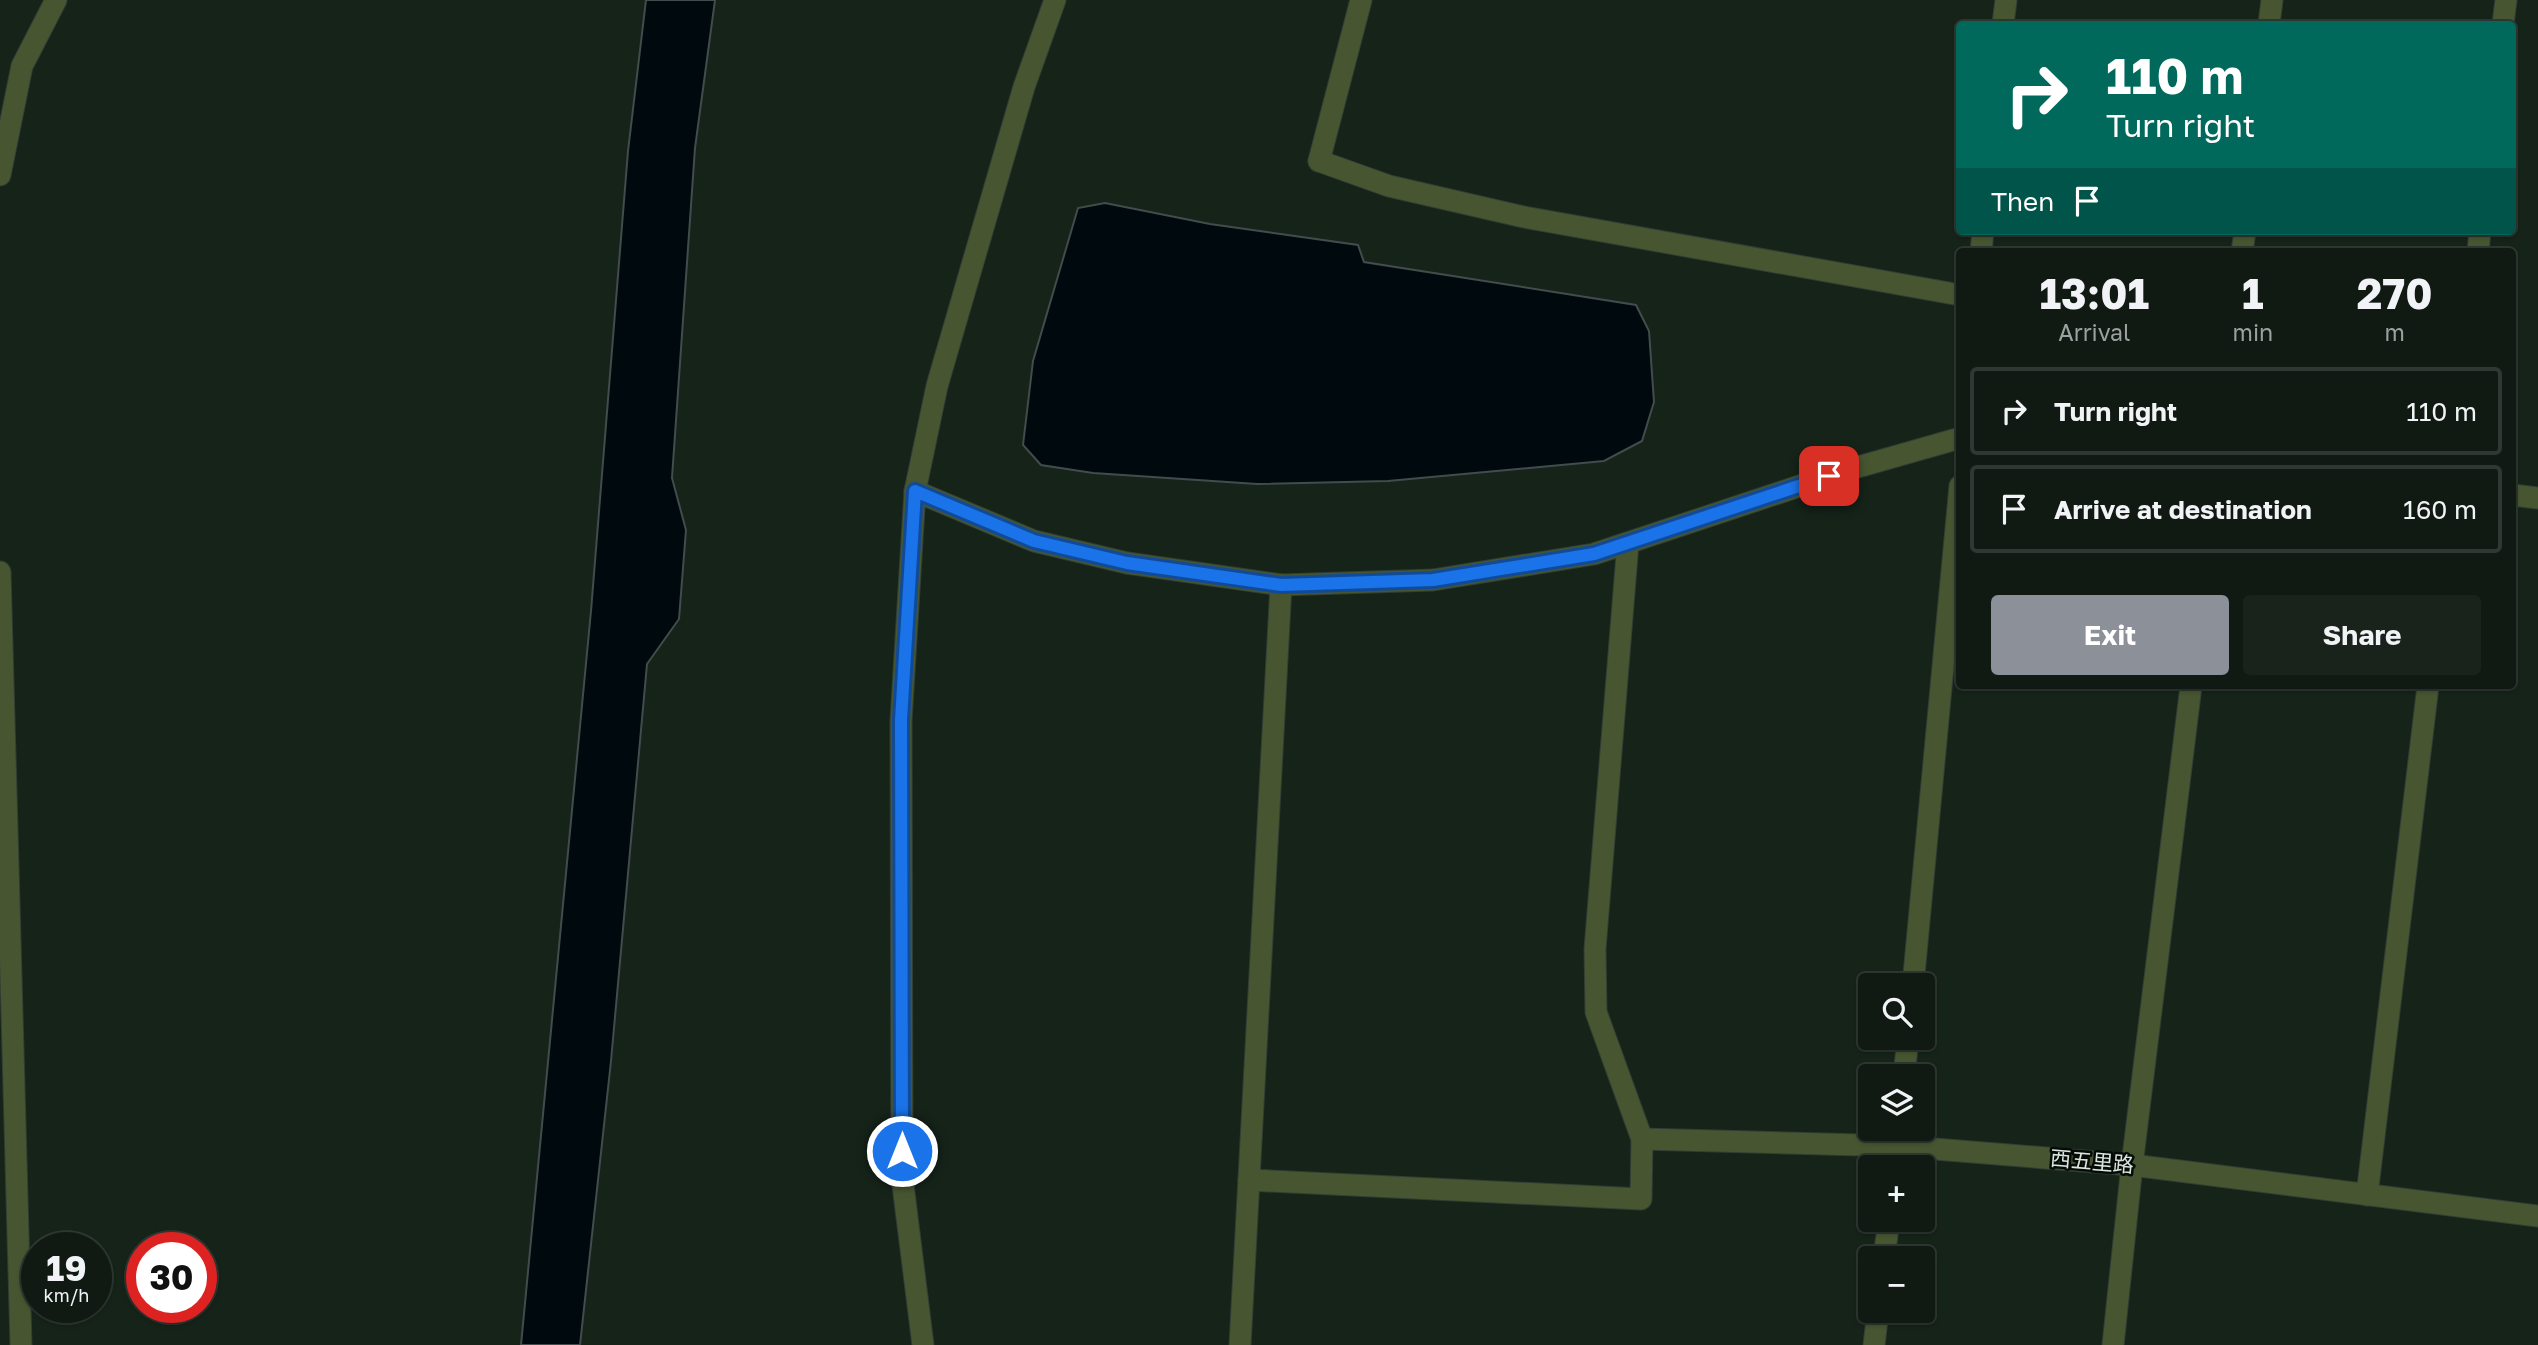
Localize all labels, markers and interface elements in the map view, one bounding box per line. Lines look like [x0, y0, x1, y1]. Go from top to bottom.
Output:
text: 110 m [2106, 46, 2243, 105]
icon: right [1991, 49, 2082, 140]
text: Turn right [2106, 106, 2255, 144]
icon: arrive [2068, 182, 2106, 220]
text: Then [1991, 186, 2054, 217]
text: 13:01 [2039, 268, 2149, 318]
text: 1 [2242, 268, 2264, 318]
text: 270 [2357, 268, 2433, 318]
text: Arrival [2058, 318, 2130, 346]
text: min [2233, 318, 2273, 346]
text: m [2384, 318, 2405, 346]
icon: right [1995, 392, 2033, 430]
text: Turn right [2054, 396, 2177, 427]
text: 110 m [2406, 396, 2477, 427]
pin [1799, 446, 1859, 506]
icon: arrive [1810, 457, 1848, 495]
icon: arrive [1995, 490, 2033, 528]
text: Arrive at destination [2054, 494, 2312, 525]
text: 160 m [2403, 494, 2477, 525]
button: Exit [1991, 595, 2229, 675]
button: Share [2243, 595, 2481, 675]
map controls [1858, 973, 1935, 1323]
button: search [1858, 973, 1935, 1050]
button: layers [1858, 1064, 1935, 1141]
position arrow [865, 1114, 939, 1188]
street label: 西五里路 [2049, 1144, 2135, 1178]
button: + [1858, 1155, 1935, 1232]
speed limit sign: 30 [126, 1232, 217, 1323]
button: − [1858, 1246, 1935, 1323]
text: 19 [46, 1247, 87, 1289]
text: km/h [44, 1284, 89, 1306]

